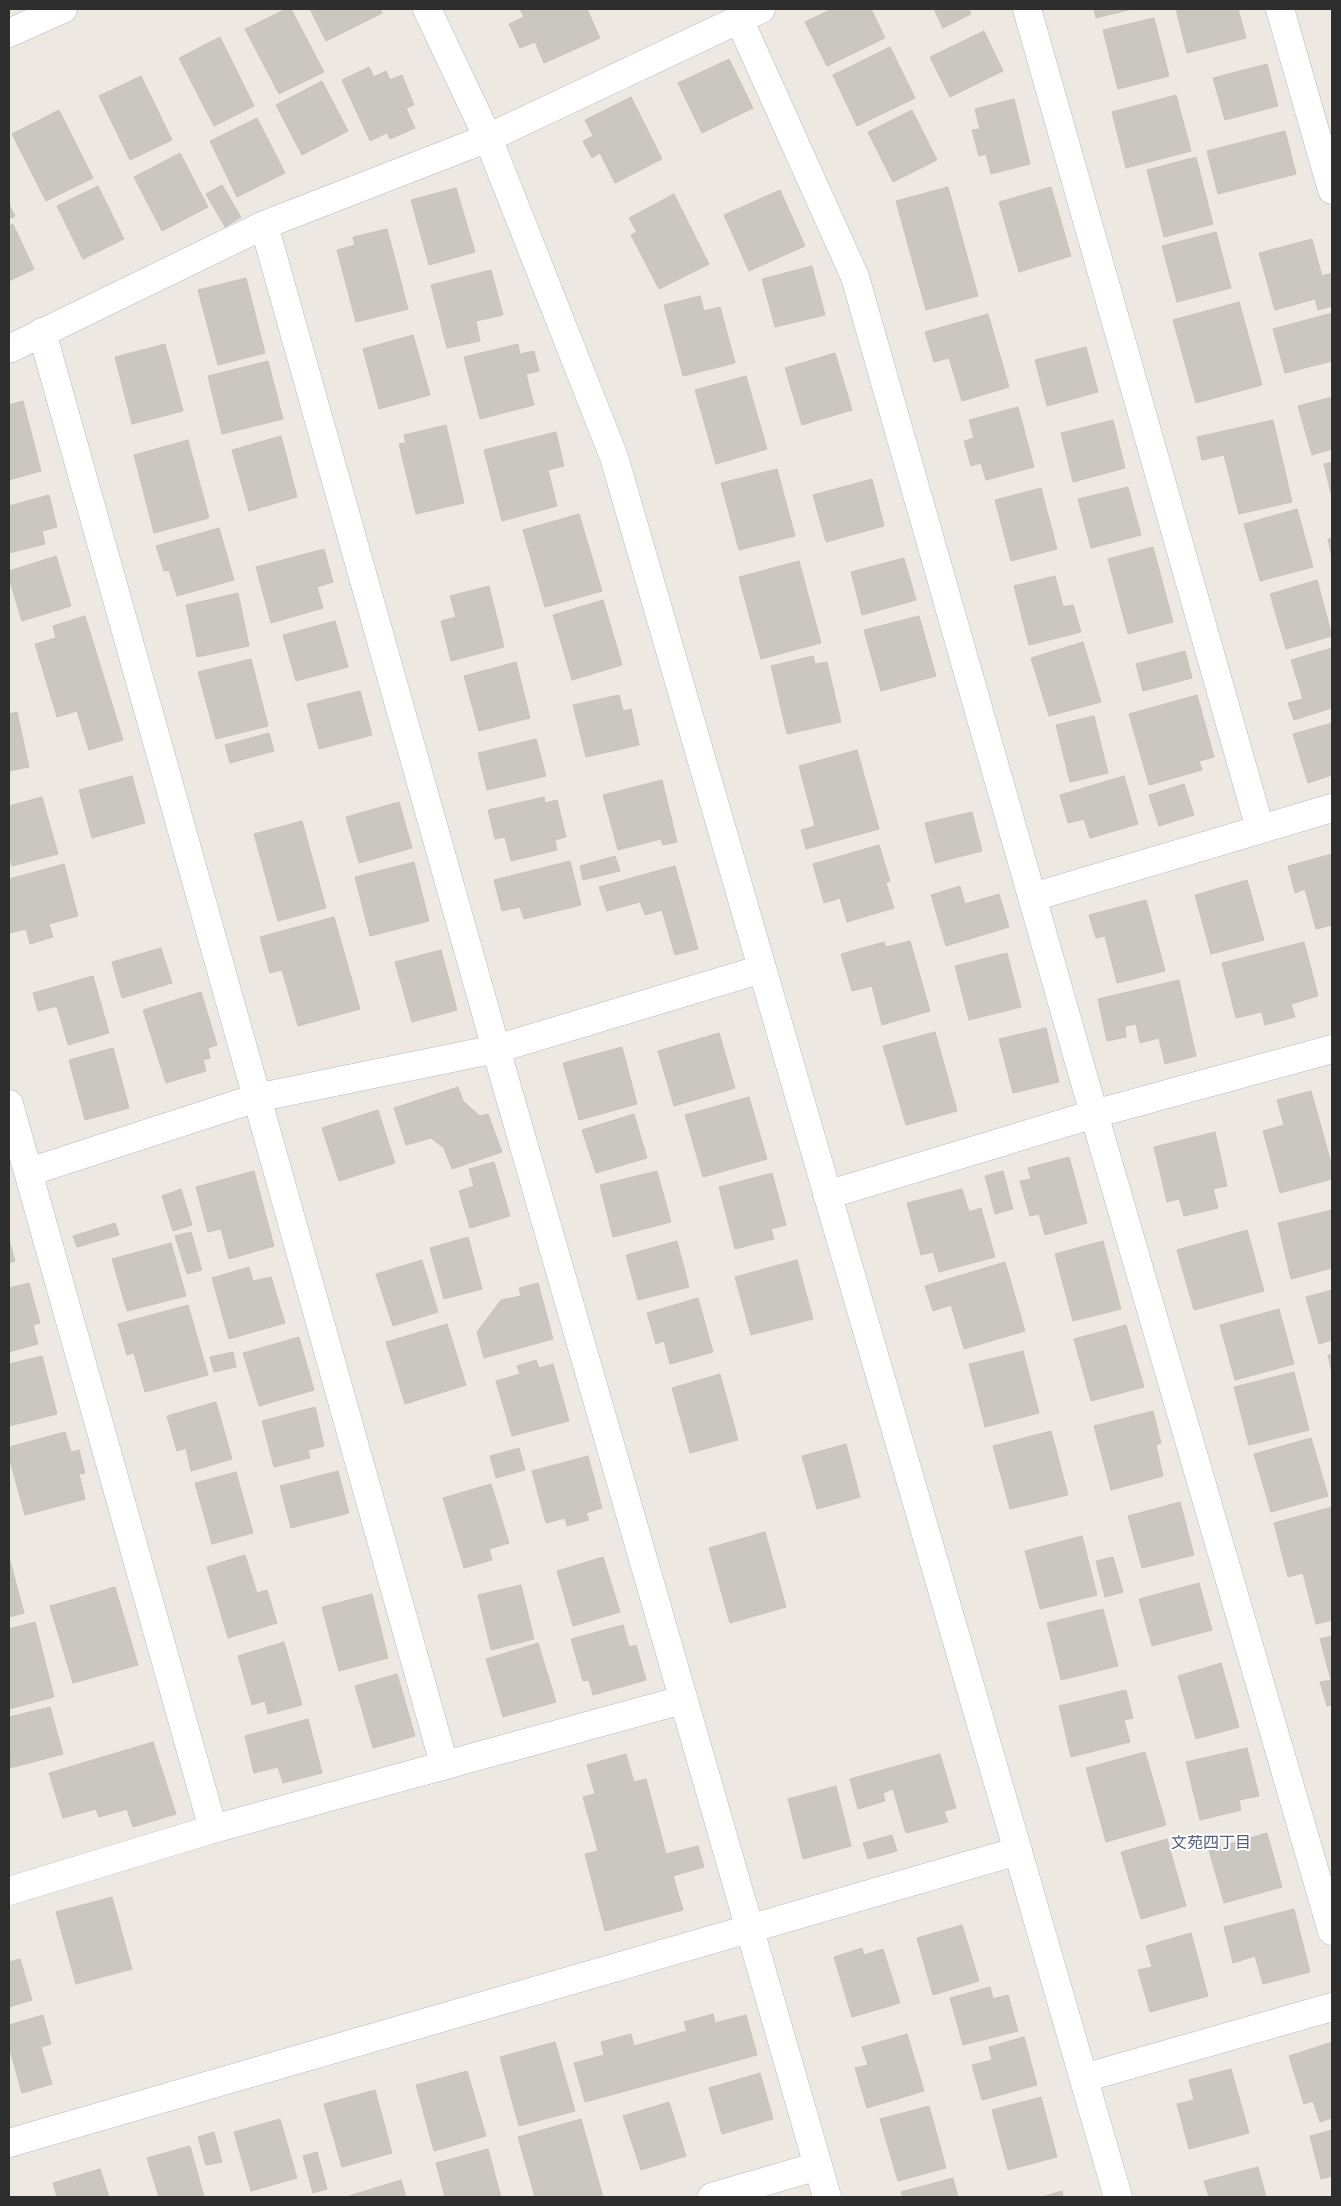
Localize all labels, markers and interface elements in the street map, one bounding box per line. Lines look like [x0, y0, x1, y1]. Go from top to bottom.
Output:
district label: 文苑四丁目 [1171, 1833, 1251, 1852]

